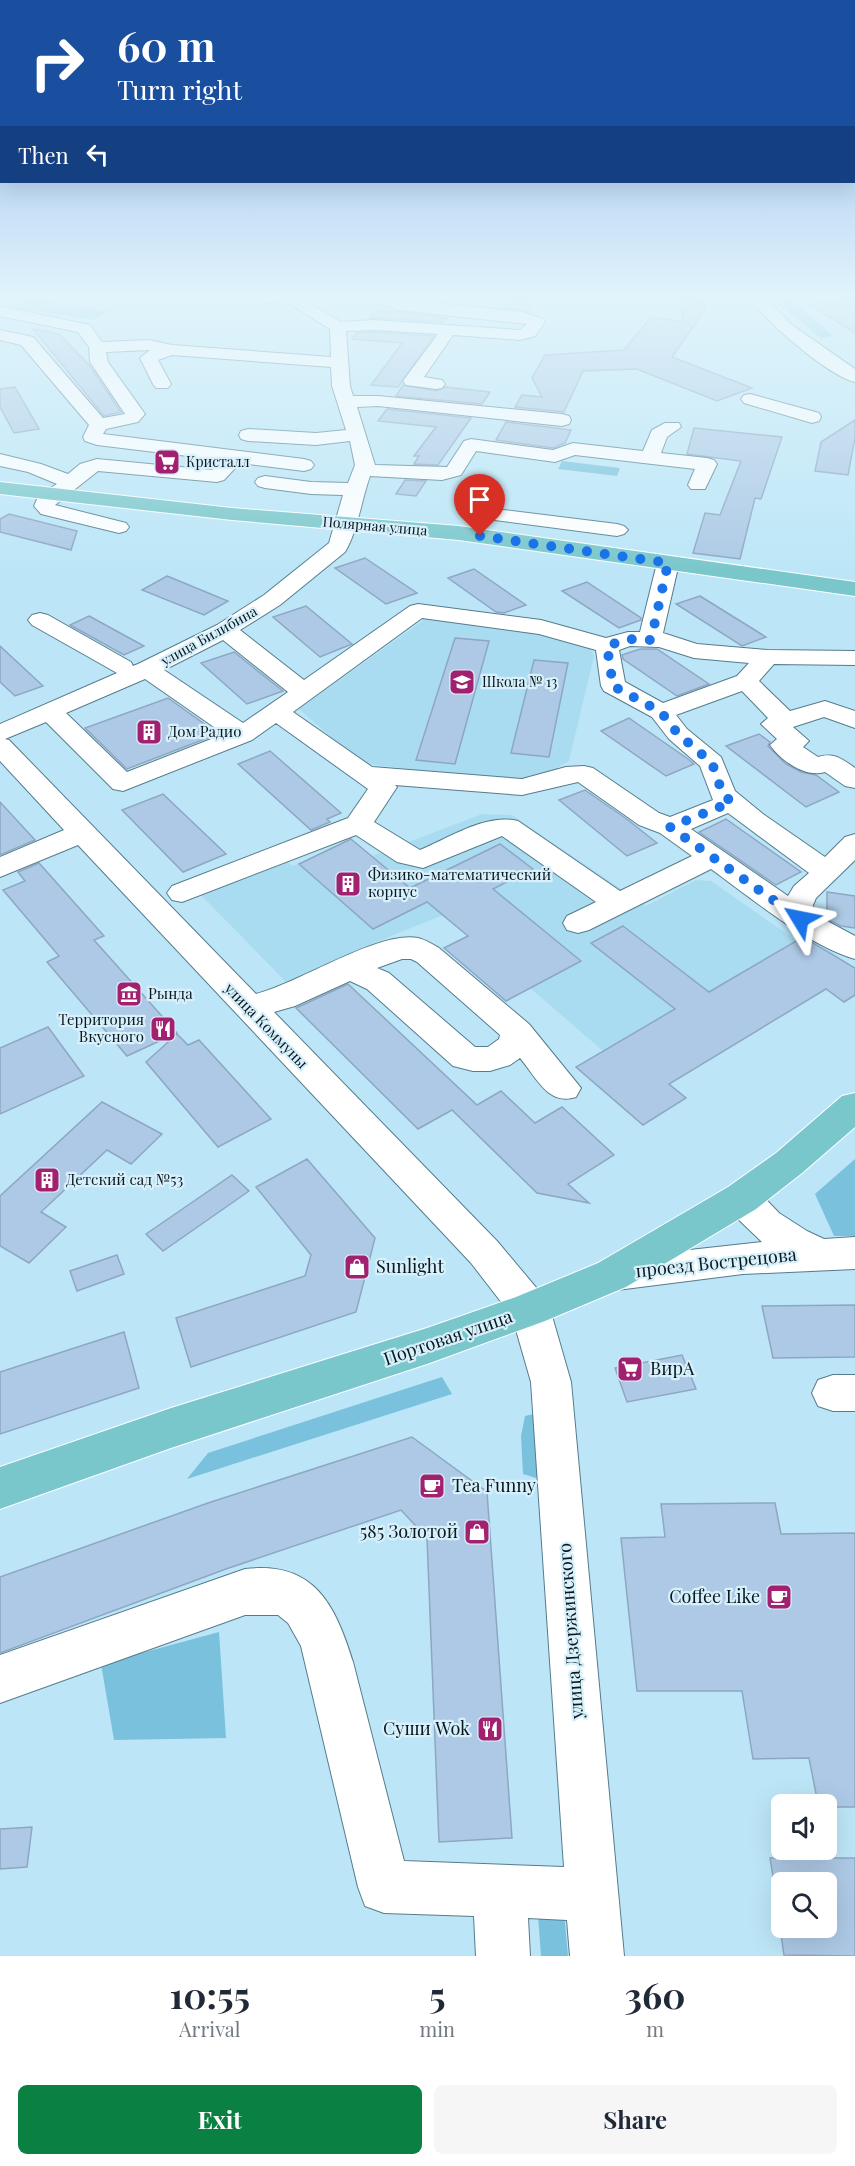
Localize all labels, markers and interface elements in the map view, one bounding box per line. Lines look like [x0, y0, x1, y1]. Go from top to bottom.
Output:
text: 60 m [117, 17, 215, 73]
icon: right [18, 24, 96, 102]
text: Turn right [117, 71, 242, 107]
icon: left [81, 138, 114, 171]
text: Then [18, 140, 69, 170]
supermarket icon: Кристалл [152, 447, 182, 477]
place label: Кристалл [186, 452, 250, 471]
pin [454, 474, 505, 536]
icon: arrive [463, 483, 496, 516]
street label: Полярная улица [322, 511, 428, 540]
street label: улица Билибина [156, 601, 260, 670]
school or university icon: Школа № 13 [447, 667, 477, 697]
place label: Школа № 13 [482, 672, 557, 691]
building icon: Дом Радио [134, 717, 164, 747]
place label: Дом Радио [168, 721, 241, 741]
place label: Физико-математический корпус [368, 864, 551, 901]
building icon: Физико-математический корпус [333, 869, 363, 899]
position arrow [768, 887, 832, 951]
street label: улица Коммуны [220, 977, 313, 1072]
museum icon: Рында [114, 979, 144, 1009]
place label: Рында [148, 983, 193, 1003]
place label: Территория Вкусного [58, 1009, 144, 1046]
restaurant icon: Территория Вкусного [148, 1014, 178, 1044]
building icon: Детский сад №53 [32, 1165, 62, 1195]
place label: Детский сад №53 [66, 1169, 184, 1189]
street label: проезд Вострецова [634, 1242, 798, 1282]
shop icon: Sunlight [342, 1252, 372, 1282]
place label: Sunlight [376, 1254, 444, 1278]
street label: Портовая улица [380, 1304, 515, 1370]
supermarket icon: ВирА [615, 1354, 645, 1384]
place label: ВирА [650, 1356, 695, 1380]
cafe icon: Tea Funny [417, 1471, 447, 1501]
place label: Tea Funny [452, 1473, 536, 1497]
shop icon: 585 Золотой [462, 1517, 492, 1547]
place label: 585 Золотой [360, 1519, 458, 1543]
street label: улица Дзержинского [552, 1542, 588, 1721]
cafe icon: Coffee Like [764, 1582, 794, 1612]
place label: Coffee Like [669, 1584, 760, 1608]
restaurant icon: Суши Wok [475, 1714, 505, 1744]
place label: Суши Wok [383, 1716, 470, 1740]
map controls [771, 1794, 837, 1938]
button: sound [771, 1794, 837, 1860]
button: search [771, 1872, 837, 1938]
text: 10:55 [169, 1970, 250, 2018]
text: 5 [429, 1970, 446, 2018]
text: 360 [625, 1970, 686, 2018]
text: Arrival [179, 2015, 241, 2042]
text: min [419, 2015, 455, 2042]
text: m [646, 2015, 664, 2042]
button: Exit [18, 2085, 422, 2154]
button: Share [434, 2085, 837, 2154]

